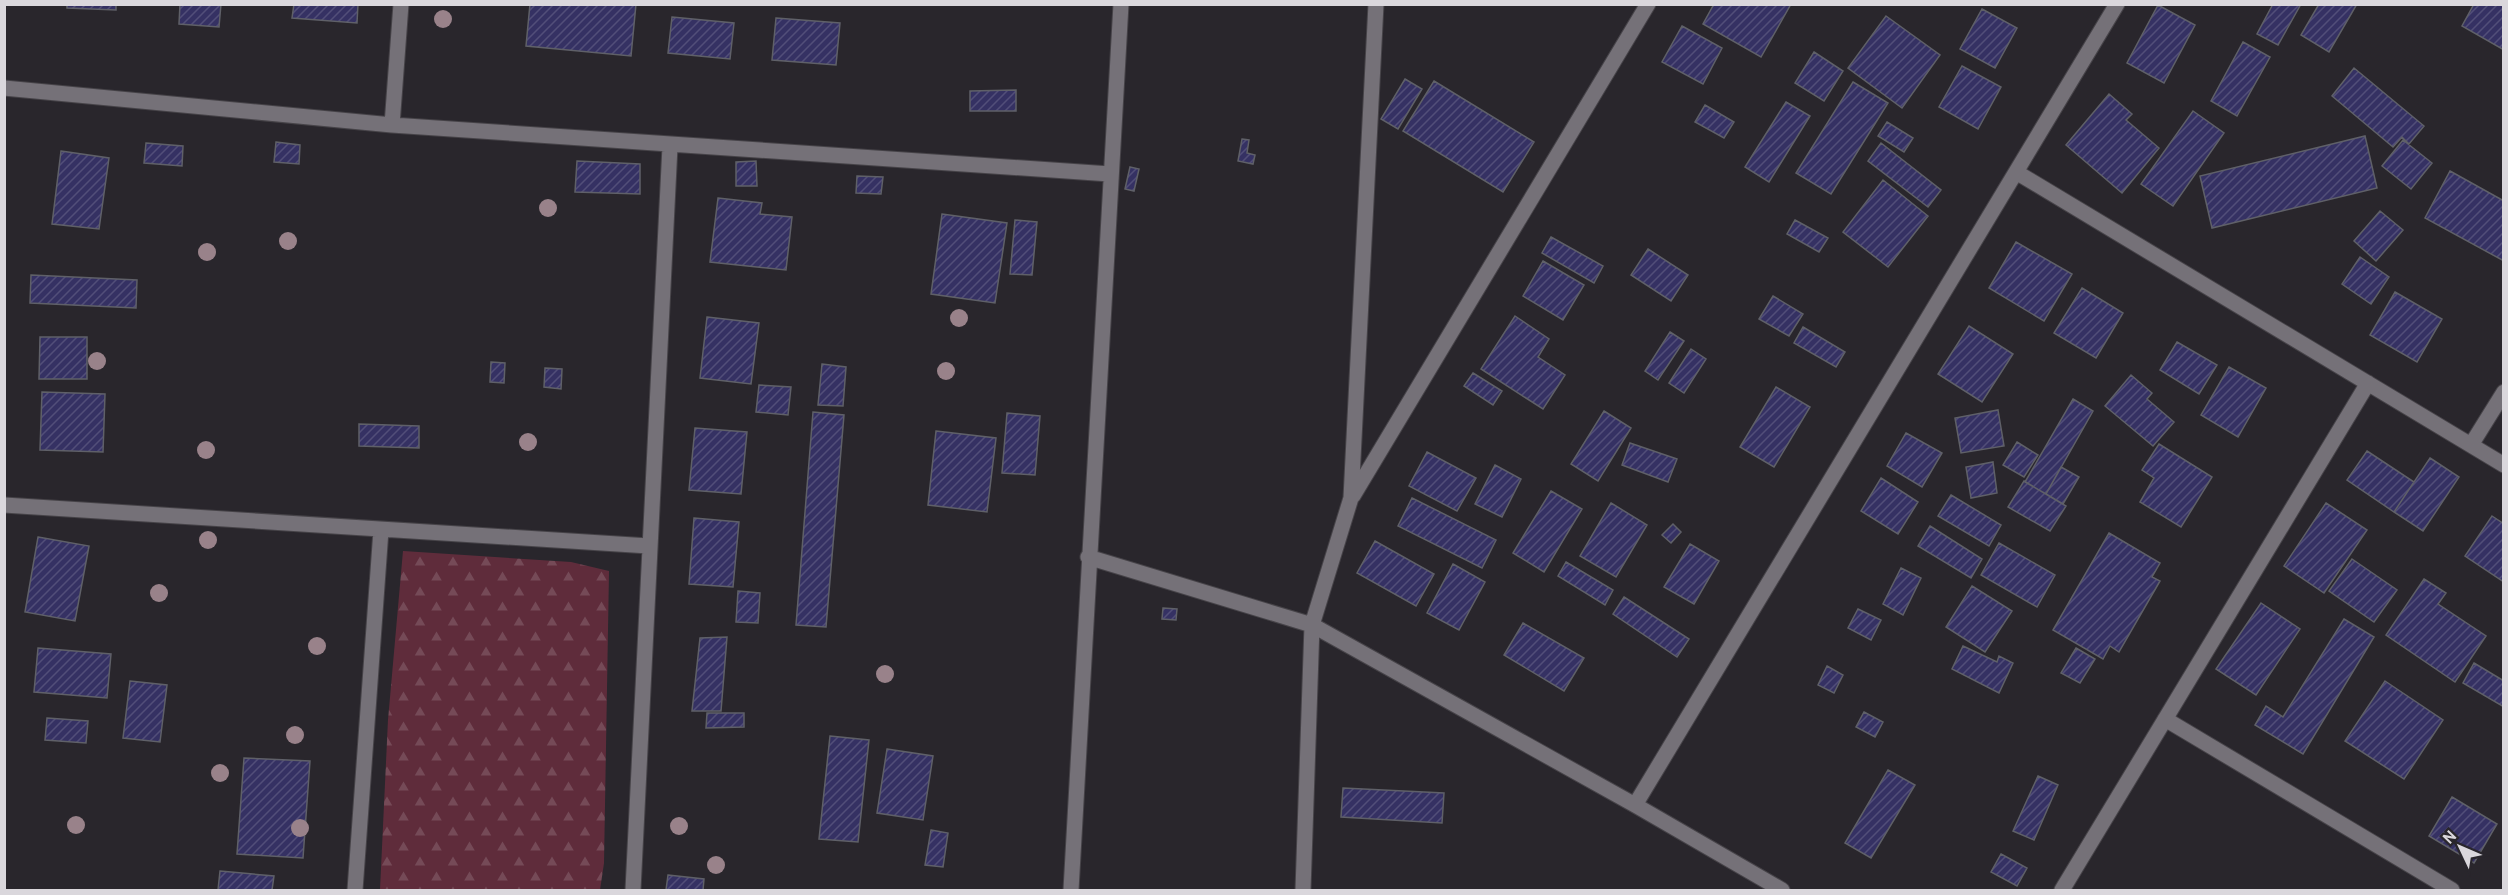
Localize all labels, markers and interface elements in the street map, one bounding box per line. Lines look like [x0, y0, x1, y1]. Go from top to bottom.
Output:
north arrow [2430, 817, 2490, 877]
text: N [2439, 827, 2462, 849]

